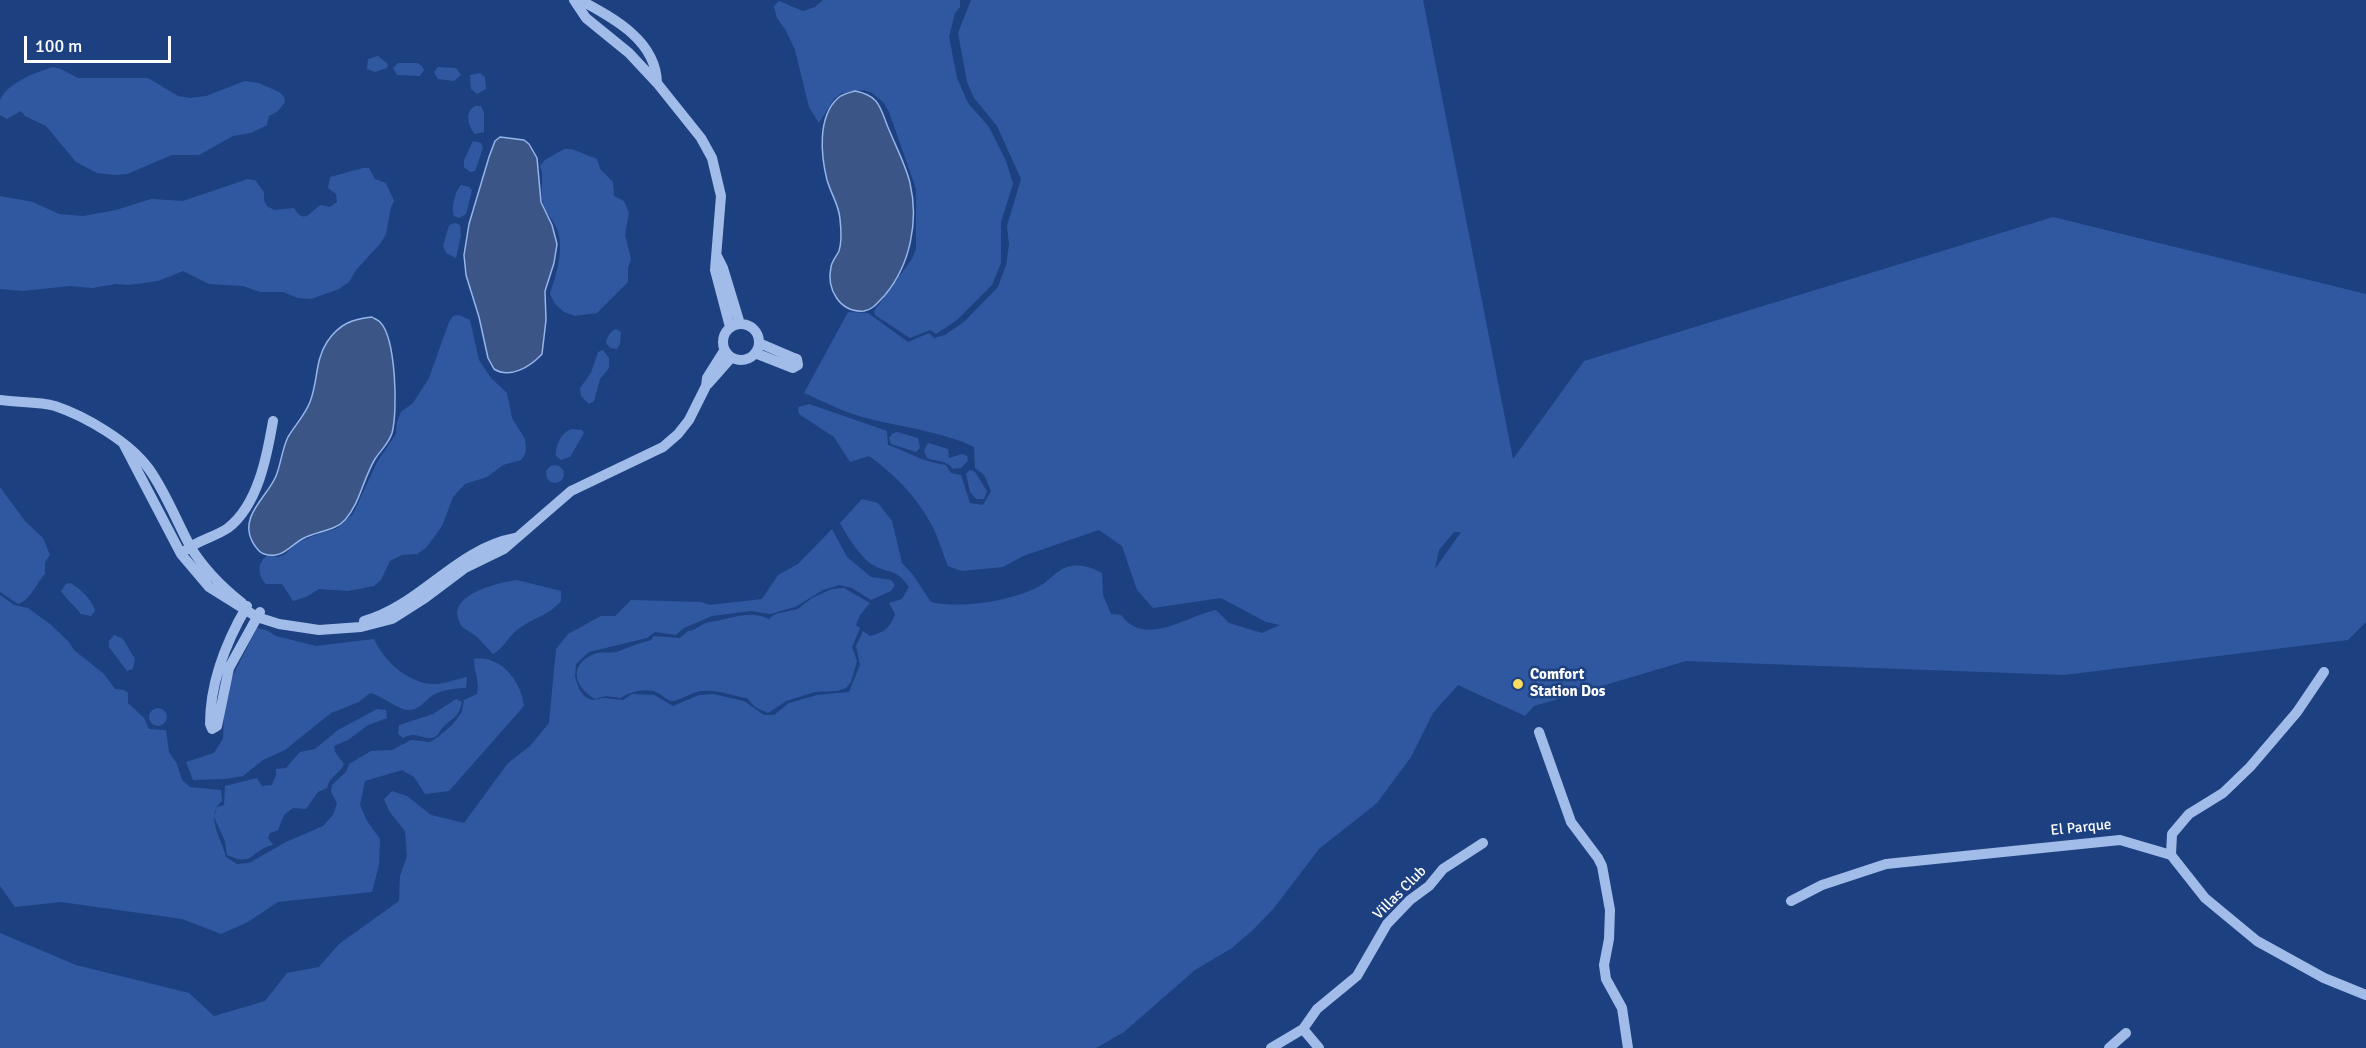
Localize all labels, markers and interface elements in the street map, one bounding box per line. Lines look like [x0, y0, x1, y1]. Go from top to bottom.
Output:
scale bar [27, 24, 174, 62]
text: 100 m [35, 35, 82, 57]
place label: Comfort Station Dos [1530, 666, 1605, 701]
marker: Comfort Station Dos [1511, 677, 1525, 691]
street label: El Parque [2050, 816, 2112, 840]
street label: Villas Club [1370, 863, 1430, 923]

